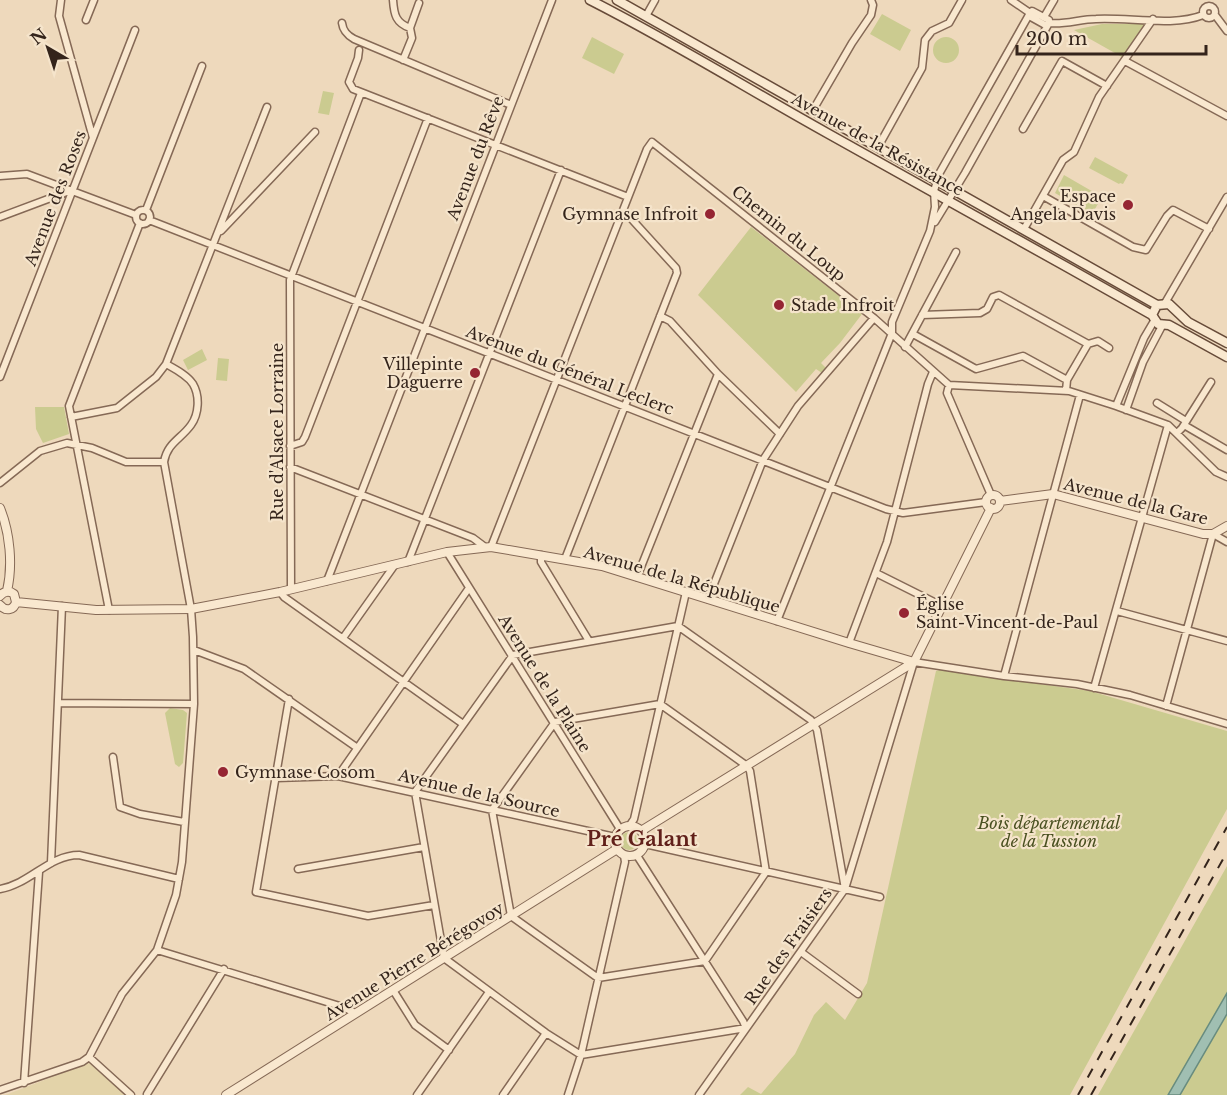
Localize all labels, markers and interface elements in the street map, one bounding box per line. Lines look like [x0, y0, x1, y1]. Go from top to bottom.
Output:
north arrow [18, 18, 78, 78]
scale bar [1017, 18, 1206, 56]
text: N [26, 24, 51, 49]
text: 200 m [1026, 28, 1087, 50]
street label: Avenue de la Résistance [787, 88, 968, 200]
street label: Avenue du Rêve [442, 93, 508, 224]
street label: Avenue des Roses [20, 127, 90, 270]
street label: Chemin du Loup [728, 181, 850, 285]
place label: Espace Angela Davis [1009, 186, 1116, 224]
marker: Espace Angela Davis [1121, 198, 1135, 212]
place label: Gymnase Infroit [562, 204, 698, 224]
marker: Gymnase Infroit [703, 207, 717, 221]
place label: Stade Infroit [791, 295, 894, 315]
marker: Stade Infroit [772, 298, 786, 312]
street label: Avenue du Général Leclerc [462, 321, 677, 419]
street label: Rue d'Alsace Lorraine [267, 343, 287, 521]
place label: Villepinte Daguerre [382, 354, 463, 392]
marker: Villepinte Daguerre [468, 366, 482, 380]
street label: Avenue de la Gare [1061, 473, 1210, 529]
street label: Avenue de la République [581, 541, 782, 617]
place label: Église Saint-Vincent-de-Paul [916, 594, 1098, 632]
marker: Église Saint-Vincent-de-Paul [897, 606, 911, 620]
street label: Avenue de la Plaine [494, 609, 596, 756]
place label: Gymnase Cosom [235, 762, 375, 782]
street label: Avenue de la Source [395, 764, 562, 821]
marker: Gymnase Cosom [216, 765, 230, 779]
park label: Bois départemental de la Tussion [977, 813, 1121, 851]
district label: Pré Galant [587, 827, 698, 851]
street label: Rue des Fraisiers [740, 884, 836, 1008]
street label: Avenue Pierre Bérégovoy [320, 897, 508, 1025]

